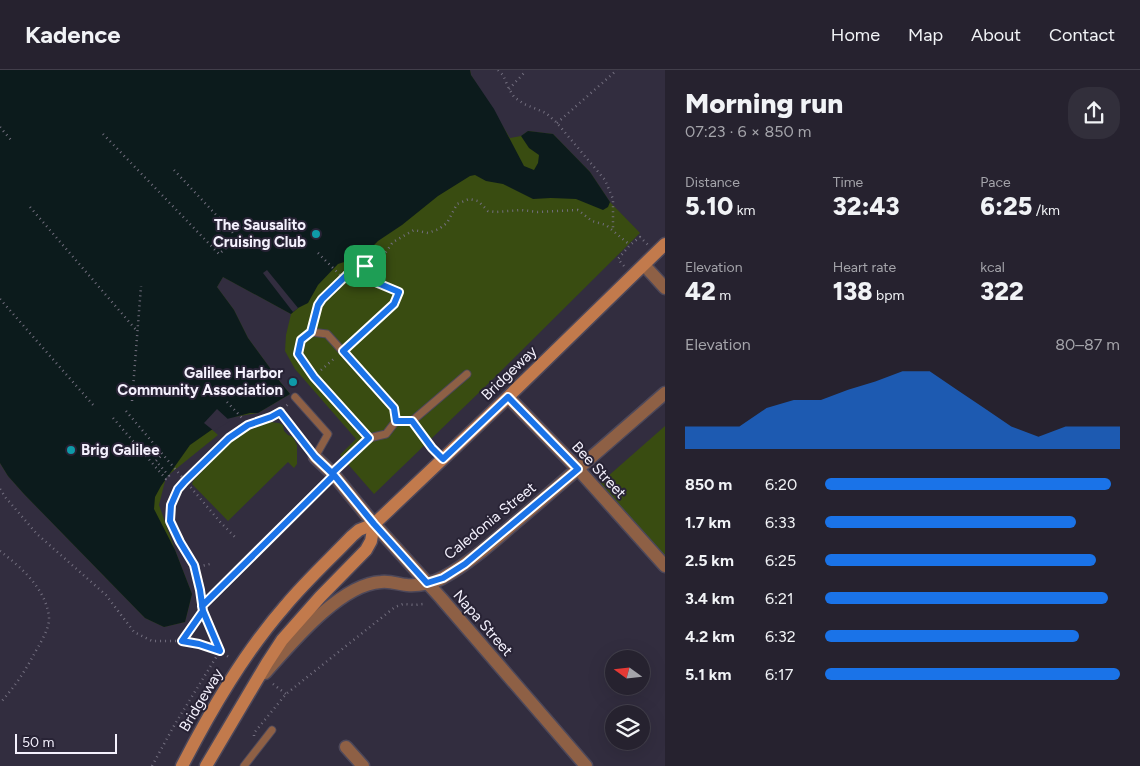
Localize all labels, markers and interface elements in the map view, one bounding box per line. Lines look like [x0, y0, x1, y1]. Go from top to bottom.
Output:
text: Kadence [25, 20, 121, 49]
text: Home [831, 24, 880, 46]
text: Map [908, 24, 943, 46]
text: About [971, 24, 1021, 46]
text: Contact [1049, 24, 1115, 46]
text: Morning run [685, 86, 843, 120]
button: share [1068, 87, 1120, 139]
text: 07:23 · 6 × 850 m [685, 122, 811, 141]
text: Distance [685, 174, 740, 191]
text: Time [833, 174, 863, 191]
text: Pace [980, 174, 1011, 191]
text: 5.10 [685, 191, 733, 221]
text: 32:43 [833, 191, 899, 221]
text: 6:25 [980, 191, 1032, 221]
text: km [733, 202, 755, 219]
text: /km [1032, 202, 1060, 219]
place label: The Sausalito Cruising Club [213, 216, 306, 251]
marker: The Sausalito Cruising Club [310, 228, 322, 240]
pin [344, 245, 386, 287]
icon: arrive [351, 252, 379, 280]
text: Elevation [685, 259, 743, 276]
text: Heart rate [833, 259, 896, 276]
text: kcal [980, 259, 1005, 276]
text: 42 [685, 276, 716, 306]
text: 138 [833, 276, 873, 306]
text: 322 [980, 276, 1024, 306]
text: m [716, 287, 731, 304]
text: bpm [873, 287, 904, 304]
text: Elevation [685, 335, 751, 354]
text: 80–87 m [1055, 335, 1120, 354]
street label: Bridgeway [477, 342, 541, 404]
place label: Galilee Harbor Community Association [117, 364, 283, 399]
marker: Galilee Harbor Community Association [287, 376, 299, 388]
street label: Bee Street [568, 438, 630, 502]
place label: Brig Galilee [81, 441, 160, 459]
marker: Brig Galilee [65, 444, 77, 456]
text: 850 m [685, 475, 732, 494]
text: 6:20 [765, 475, 797, 494]
street label: Caledonia Street [441, 478, 540, 563]
text: 1.7 km [685, 513, 731, 532]
text: 6:33 [765, 513, 796, 532]
text: 2.5 km [685, 551, 734, 570]
text: 6:25 [765, 551, 796, 570]
street label: Napa Street [449, 586, 517, 660]
text: 3.4 km [685, 589, 734, 608]
text: 6:21 [765, 589, 794, 608]
text: 4.2 km [685, 627, 735, 646]
text: 6:32 [765, 627, 796, 646]
north arrow [605, 650, 650, 695]
map controls [605, 650, 650, 750]
street label: Bridgeway [175, 665, 227, 735]
text: 5.1 km [685, 665, 731, 684]
text: 6:17 [765, 665, 793, 684]
button: layers [605, 705, 650, 750]
scale bar [15, 731, 118, 754]
text: 50 m [22, 734, 54, 751]

